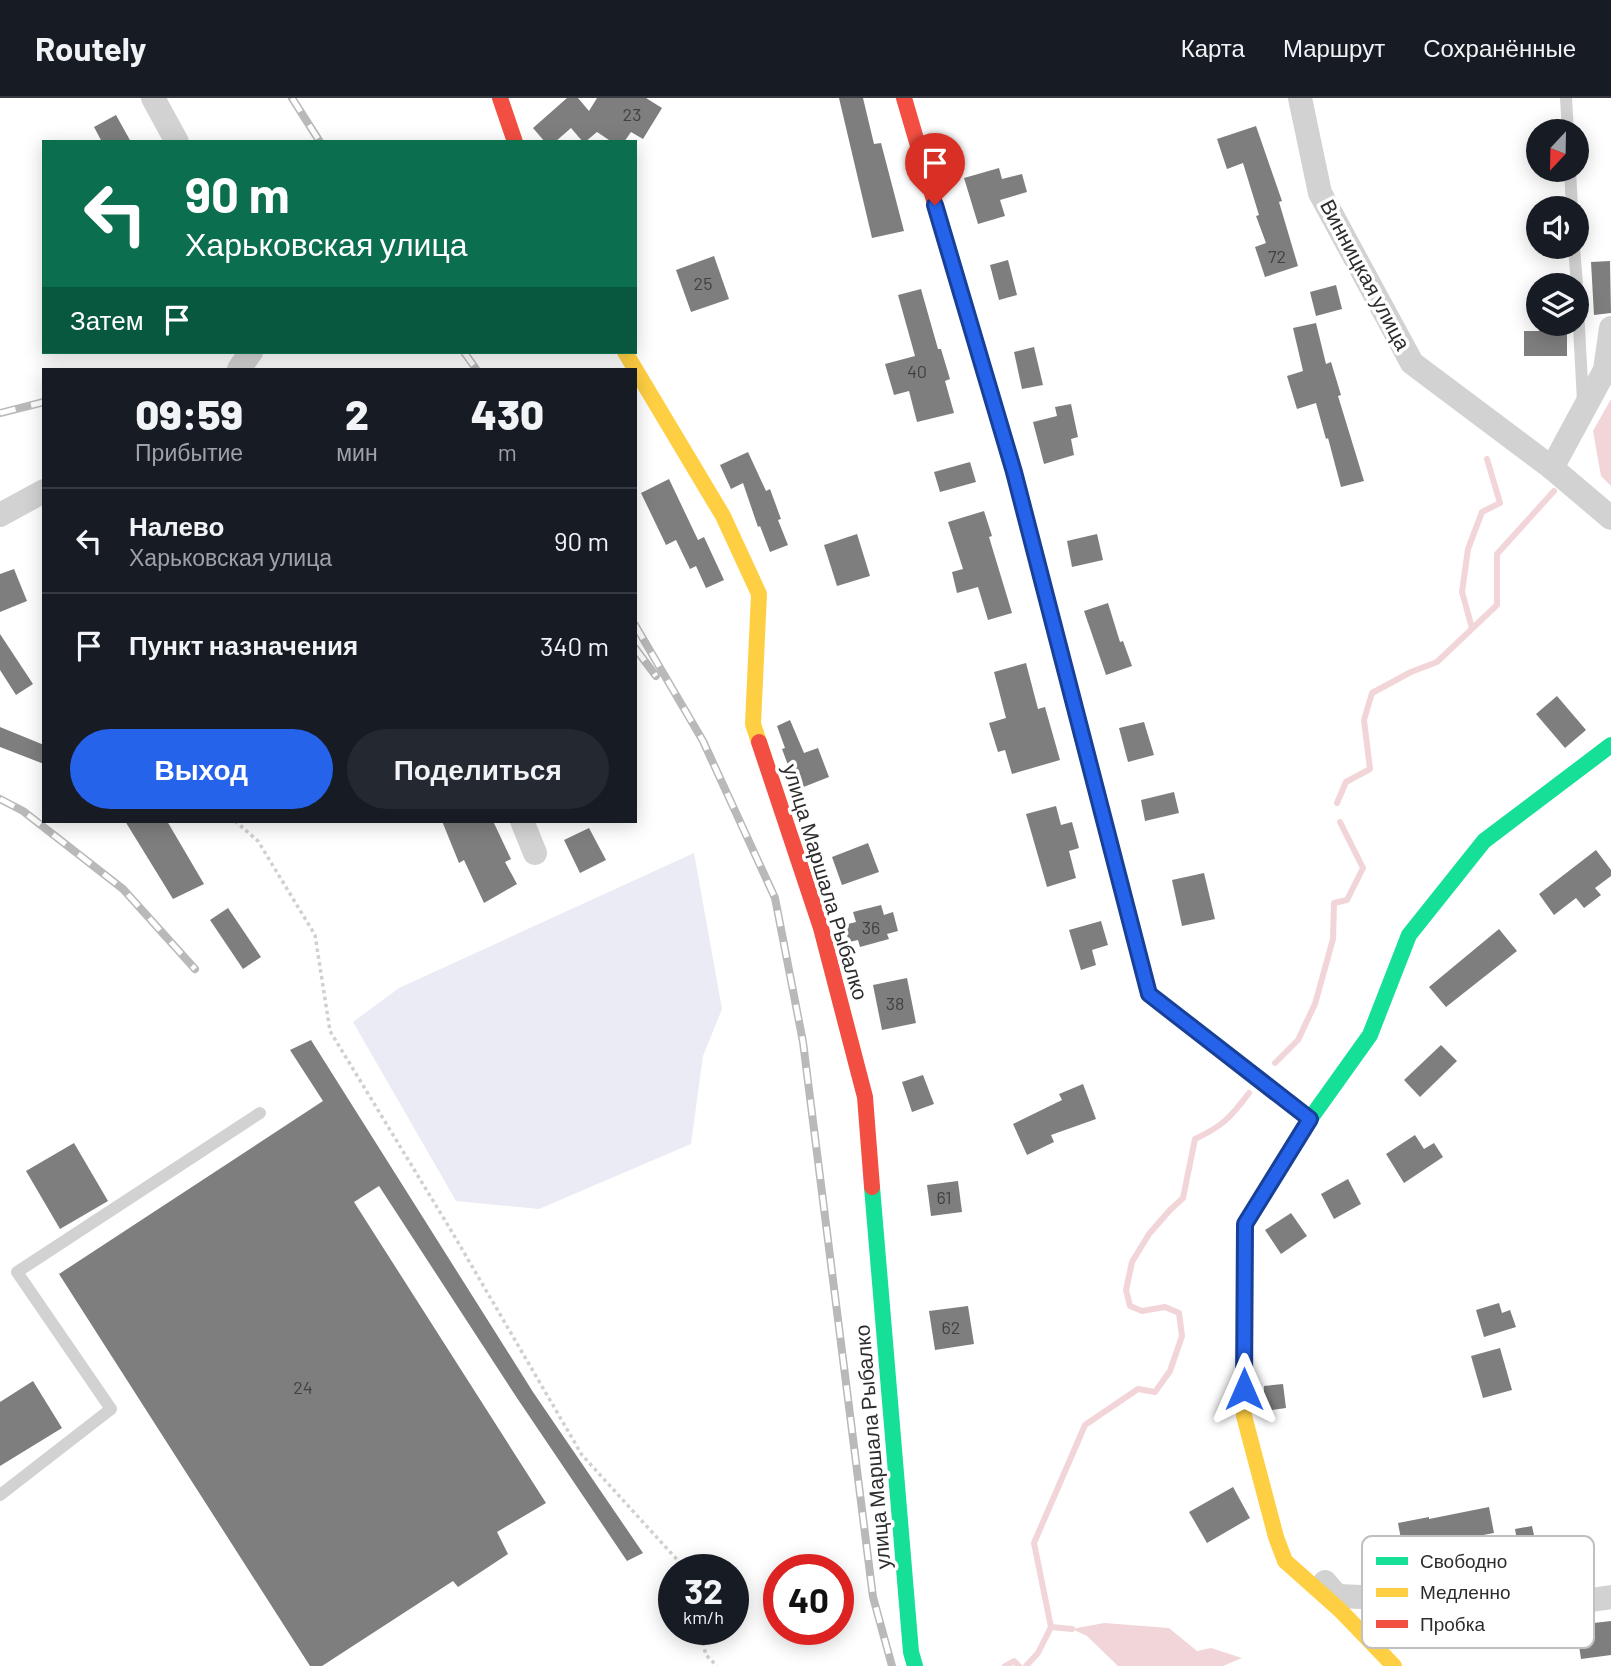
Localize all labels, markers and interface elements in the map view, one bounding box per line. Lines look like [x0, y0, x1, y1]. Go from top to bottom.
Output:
text: Routely [35, 28, 146, 68]
text: Карта [1181, 33, 1245, 62]
text: Маршрут [1283, 33, 1385, 62]
text: Сохранённые [1423, 33, 1576, 62]
house number: 23 [623, 103, 641, 125]
north arrow [1526, 119, 1589, 182]
map controls [1526, 119, 1589, 336]
pin [905, 133, 965, 205]
icon: arrive [916, 144, 954, 182]
text: 90 m [185, 164, 290, 223]
icon: left [70, 168, 161, 259]
street label: Винницкая улица [1316, 195, 1417, 354]
button: sound [1526, 196, 1589, 259]
text: Харьковская улица [185, 224, 468, 262]
house number: 72 [1268, 245, 1286, 267]
house number: 25 [694, 272, 712, 294]
button: layers [1526, 273, 1589, 336]
icon: arrive [158, 301, 196, 339]
text: Затем [70, 304, 144, 335]
house number: 40 [907, 360, 927, 382]
text: 09:59 [135, 388, 243, 438]
text: 2 [345, 388, 369, 438]
text: 430 [471, 388, 544, 438]
text: Прибытие [135, 438, 243, 466]
text: мин [336, 438, 378, 466]
text: m [498, 438, 517, 466]
text: Налево [129, 510, 224, 541]
icon: left [70, 522, 108, 560]
text: 90 m [554, 525, 609, 556]
text: Харьковская улица [129, 543, 332, 571]
icon: arrive [70, 627, 108, 665]
text: Пункт назначения [129, 629, 358, 660]
text: 340 m [540, 630, 609, 661]
button: Выход [70, 729, 333, 809]
button: Поделиться [347, 729, 609, 809]
street label: улица Маршала Рыбалко [779, 761, 874, 1003]
house number: 36 [862, 916, 880, 938]
house number: 38 [886, 992, 904, 1014]
house number: 61 [936, 1186, 952, 1208]
house number: 62 [942, 1316, 960, 1338]
street label: улица Маршала Рыбалко [848, 1324, 895, 1570]
position arrow [1207, 1352, 1281, 1426]
house number: 24 [293, 1376, 313, 1398]
legend [1362, 1536, 1594, 1648]
text: Свободно [1420, 1549, 1507, 1572]
speed limit sign: 40 [763, 1554, 854, 1645]
text: 32 [684, 1569, 723, 1611]
text: Медленно [1420, 1580, 1510, 1603]
text: km/h [683, 1606, 724, 1628]
text: Пробка [1420, 1612, 1485, 1635]

